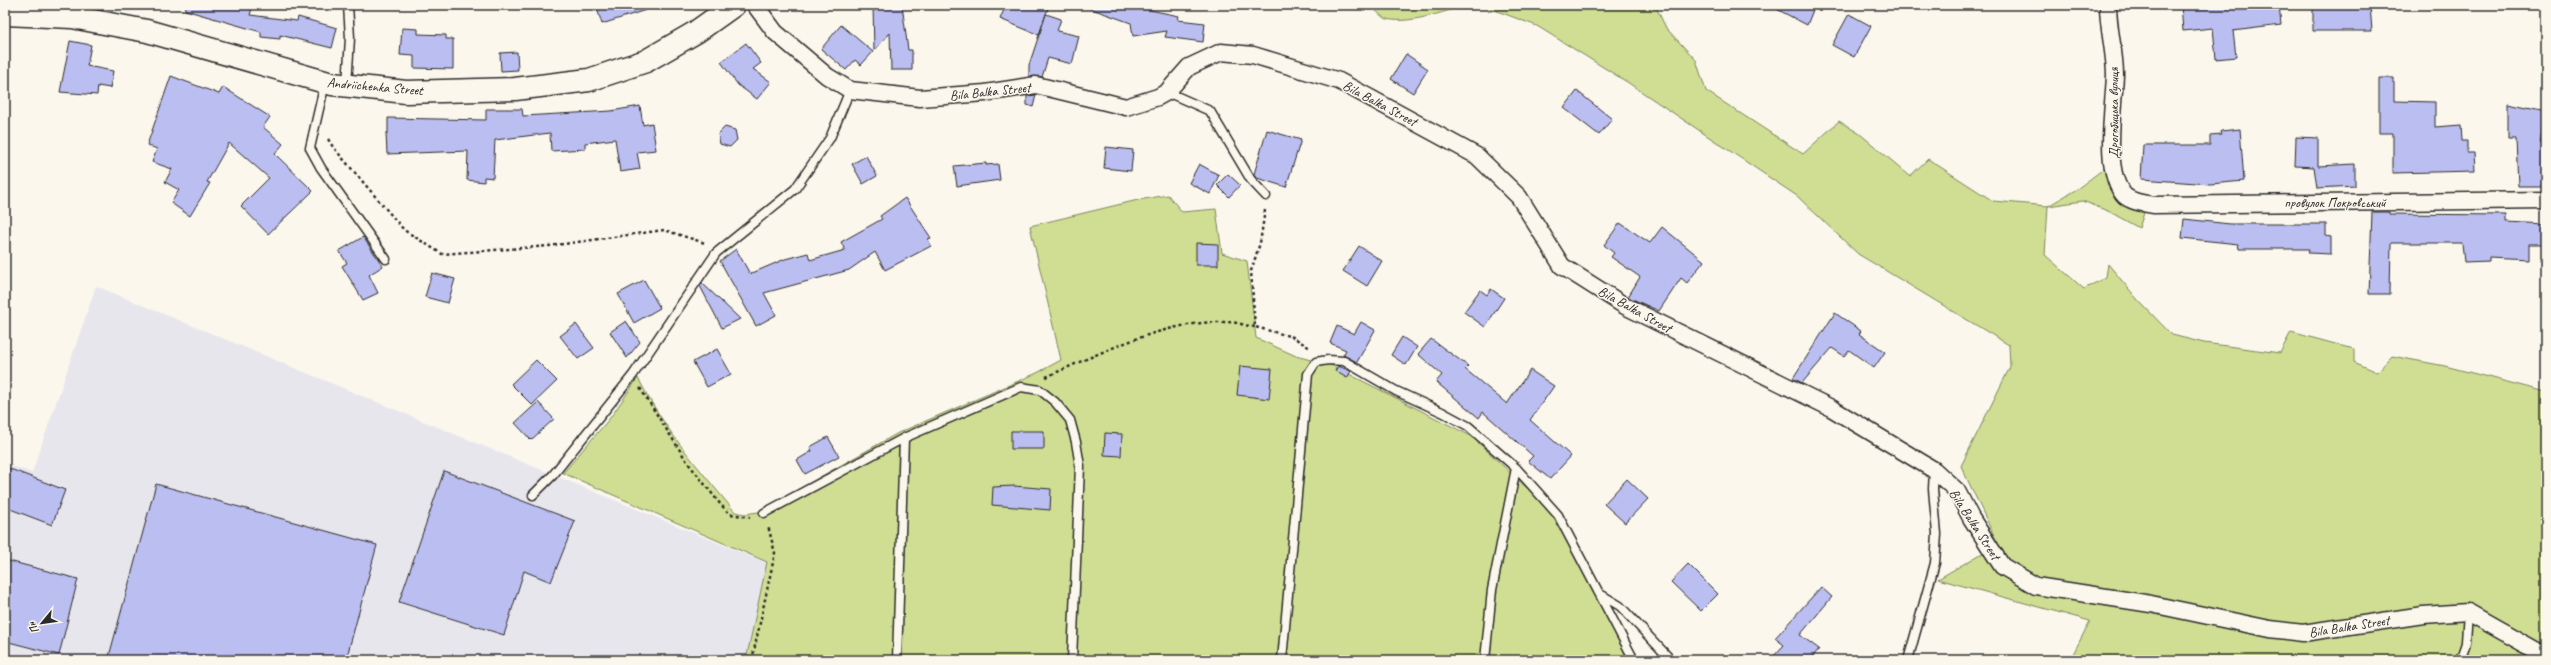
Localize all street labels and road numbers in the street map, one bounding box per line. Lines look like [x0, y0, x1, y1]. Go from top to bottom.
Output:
street label: Дрогобицька вулиця [2105, 66, 2122, 159]
street label: Andriichenka Street [326, 74, 425, 99]
street label: Bila Balka Street [1340, 77, 1422, 131]
street label: Bila Balka Street [949, 79, 1034, 104]
street label: провулок Покровський [2284, 194, 2387, 211]
street label: Bila Balka Street [1595, 282, 1676, 338]
street label: Bila Balka Street [1945, 486, 2005, 565]
street label: Bila Balka Street [2308, 611, 2393, 641]

